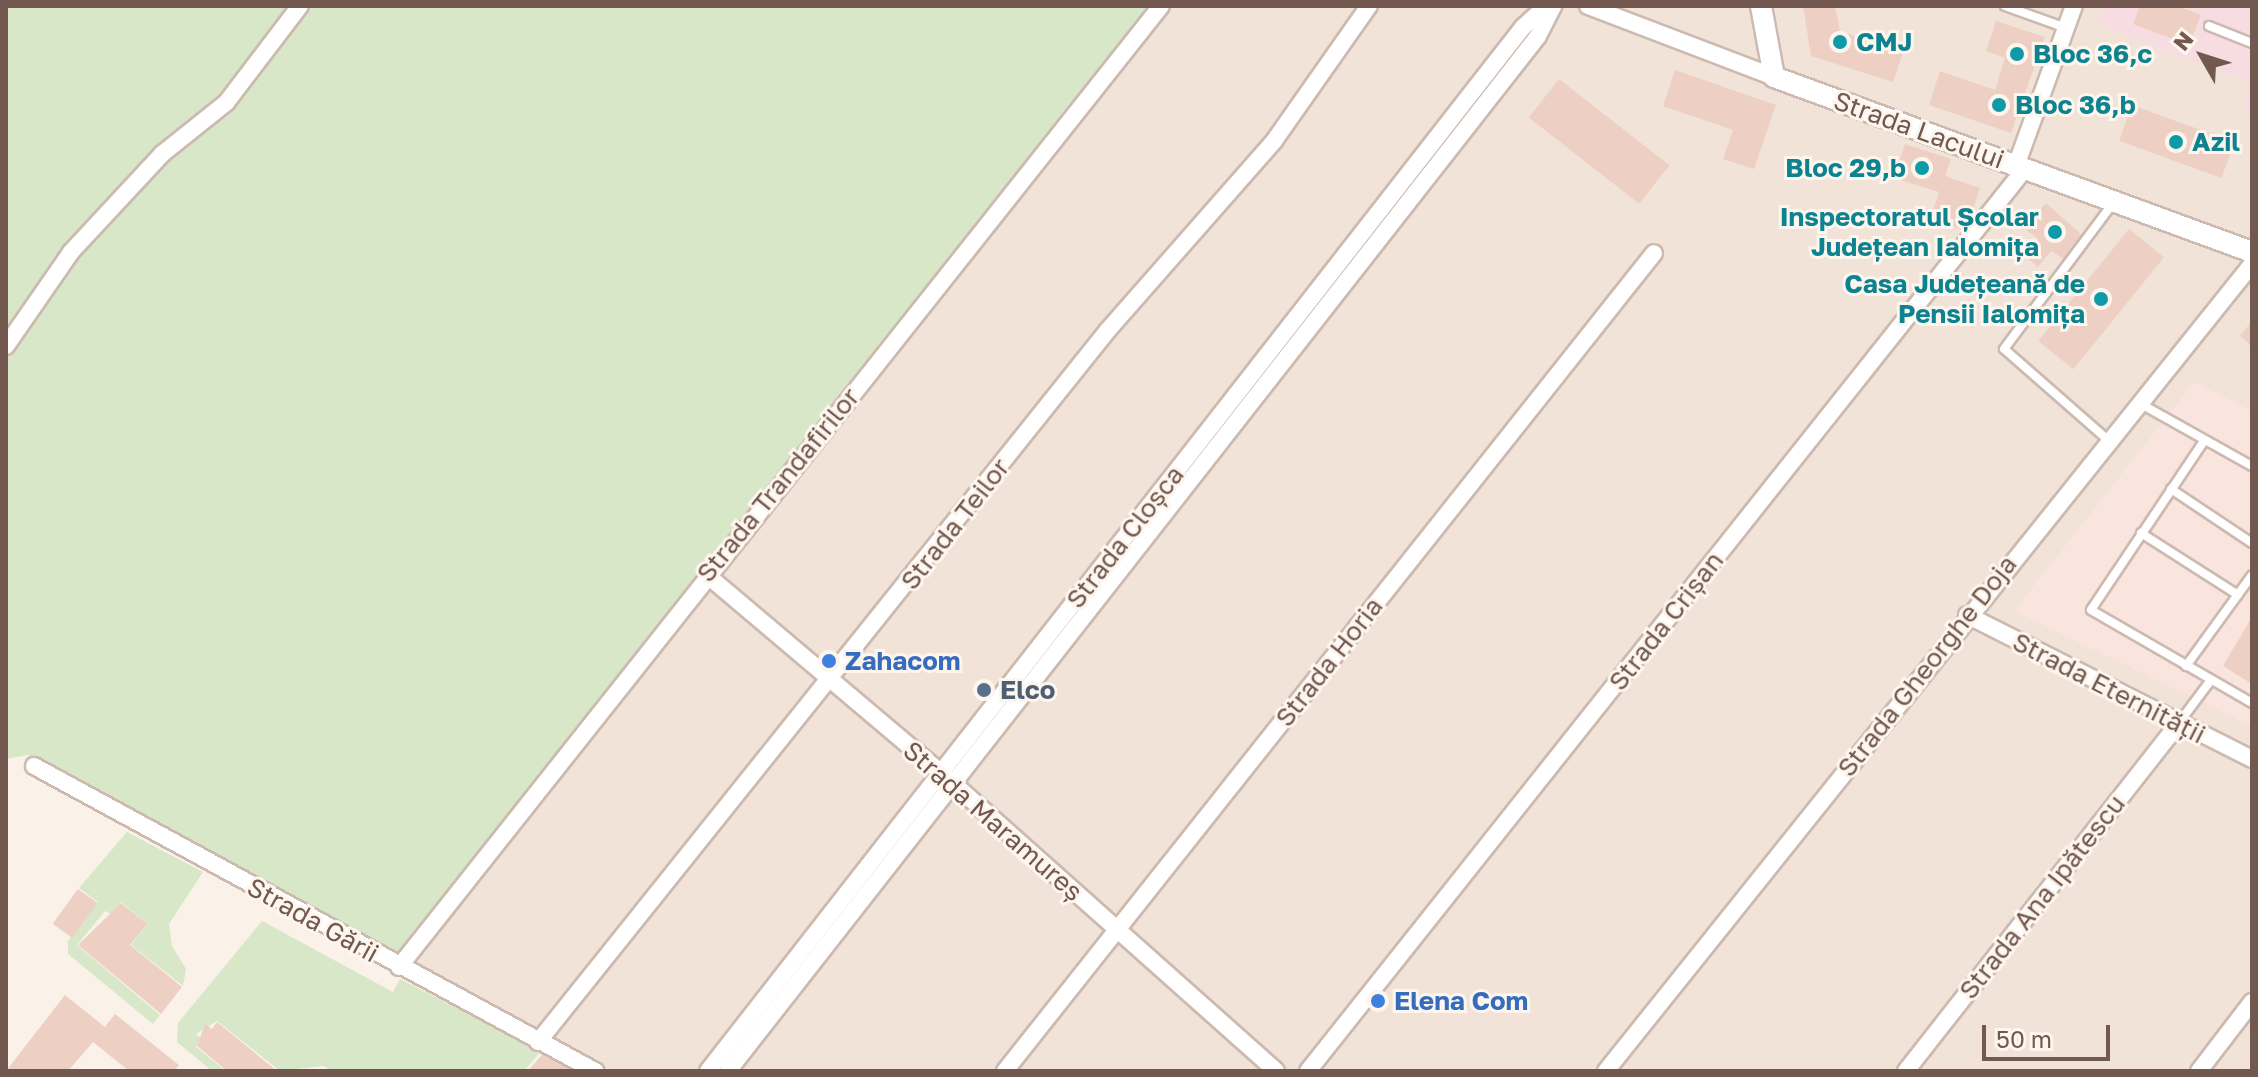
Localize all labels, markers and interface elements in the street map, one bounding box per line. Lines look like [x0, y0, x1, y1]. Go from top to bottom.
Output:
north arrow [2162, 16, 2242, 96]
place label: CMJ [1856, 26, 1912, 58]
text: N [2167, 26, 2199, 56]
marker: CMJ [1831, 33, 1849, 51]
place label: Bloc 36,c [2033, 38, 2152, 70]
marker: Bloc 36,c [2008, 45, 2026, 63]
street label: Strada Lacului [1830, 85, 2008, 175]
place label: Bloc 36,b [2015, 89, 2136, 121]
marker: Bloc 36,b [1990, 96, 2008, 114]
place label: Azil [2192, 126, 2240, 158]
marker: Azil [2167, 133, 2185, 151]
place label: Bloc 29,b [1785, 152, 1906, 184]
marker: Bloc 29,b [1913, 159, 1931, 177]
place label: Inspectoratul Școlar Județean Ialomița [1780, 201, 2039, 262]
marker: Inspectoratul Școlar Județean Ialomița [2046, 223, 2064, 241]
place label: Casa Județeană de Pensii Ialomița [1844, 268, 2085, 330]
marker: Casa Județeană de Pensii Ialomița [2092, 290, 2110, 308]
street label: Strada Trandafirilor [690, 382, 866, 588]
street label: Strada Teilor [894, 452, 1016, 596]
street label: Strada Cloșca [1060, 460, 1190, 614]
street label: Strada Crișan [1602, 545, 1730, 697]
street label: Strada Gheorghe Doja [1831, 549, 2023, 783]
street label: Strada Horia [1269, 591, 1389, 733]
street label: Strada Eternității [2007, 626, 2211, 750]
place label: Zahacom [845, 645, 961, 677]
marker: Zahacom [820, 652, 838, 670]
place label: Elco [1000, 674, 1055, 706]
marker: Elco [975, 681, 993, 699]
street label: Strada Maramureș [897, 735, 1089, 907]
street label: Strada Ana Ipătescu [1953, 789, 2131, 1005]
street label: Strada Gării [242, 871, 384, 969]
place label: Elena Com [1394, 985, 1528, 1017]
marker: Elena Com [1369, 992, 1387, 1010]
scale bar [1986, 1009, 2114, 1059]
text: 50 m [1996, 1024, 2052, 1053]

